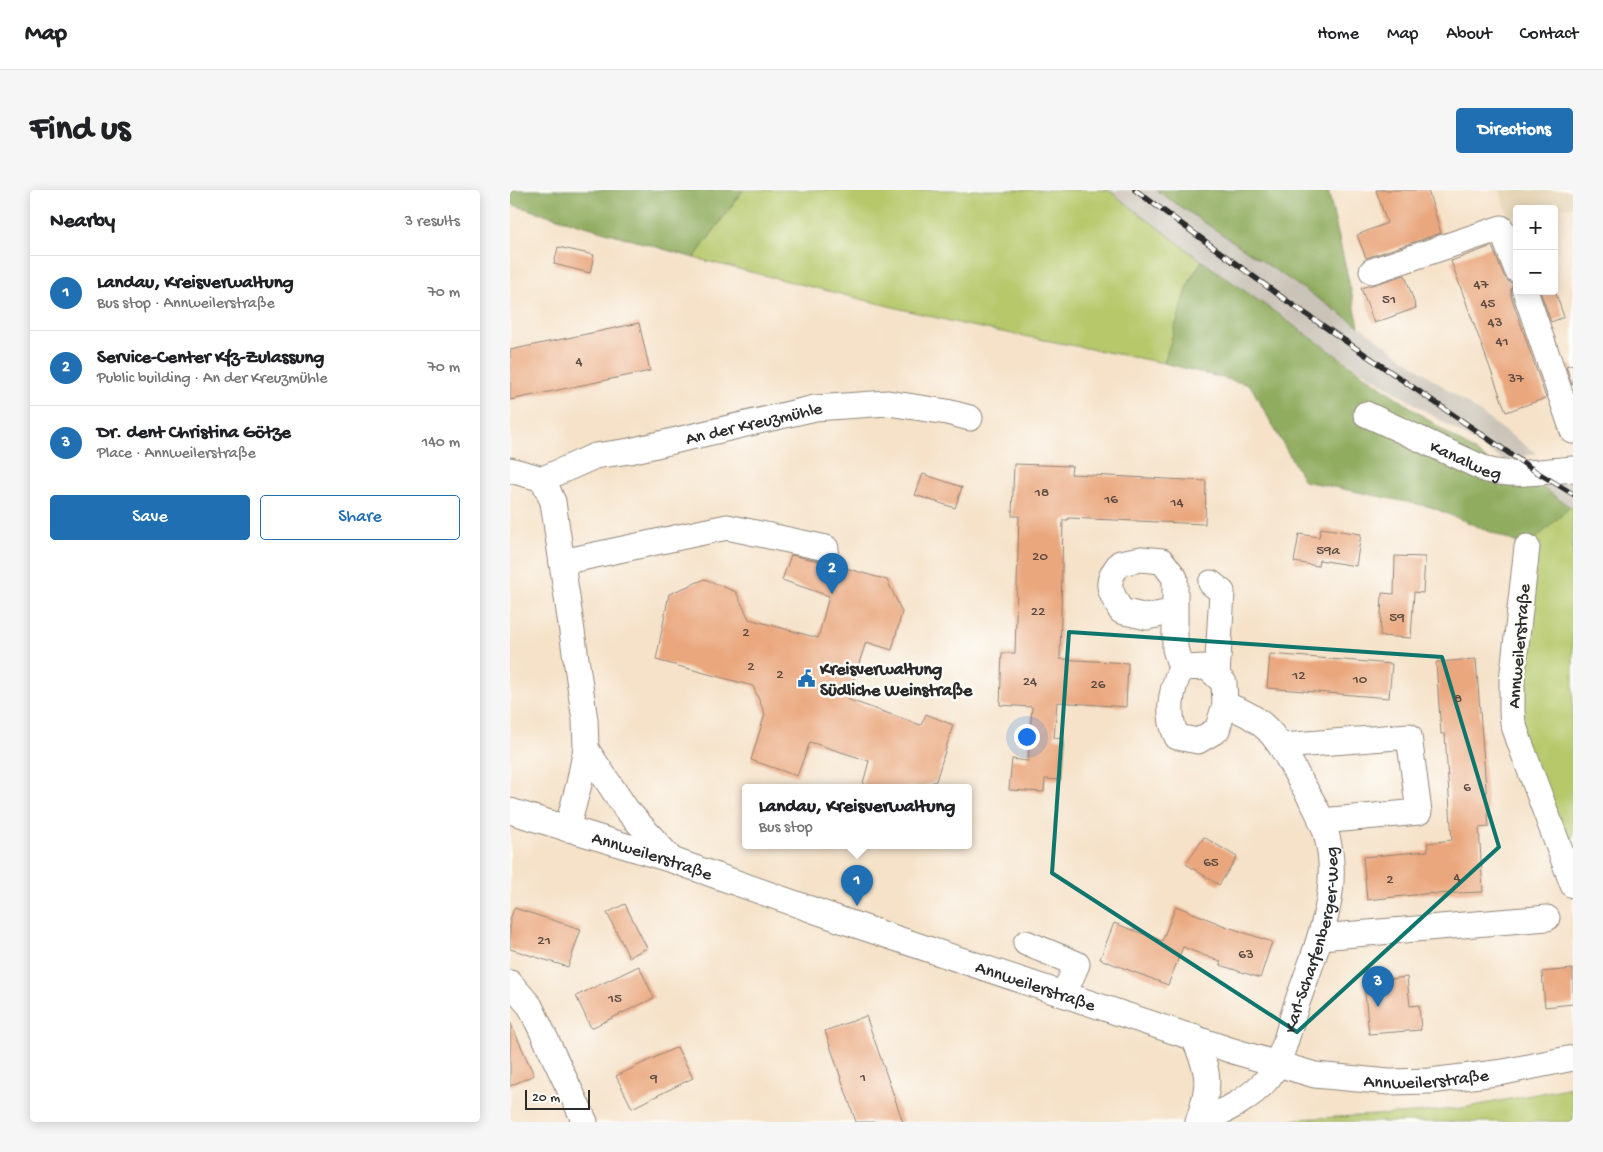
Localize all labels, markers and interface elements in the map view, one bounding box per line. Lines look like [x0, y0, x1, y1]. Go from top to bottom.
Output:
text: Map [25, 20, 67, 49]
text: Home [1317, 24, 1359, 45]
text: Map [1387, 24, 1418, 45]
text: About [1446, 24, 1492, 45]
text: Contact [1520, 24, 1578, 45]
button: Directions [1456, 108, 1573, 153]
text: Find us [30, 110, 130, 151]
map controls [1513, 205, 1558, 295]
button: + [1513, 205, 1558, 250]
text: Nearby [50, 210, 115, 235]
text: 3 results [405, 213, 460, 232]
button: − [1513, 250, 1558, 295]
text: Landau, Kreisverwaltung [97, 272, 294, 295]
house number: 47 [1474, 276, 1490, 294]
text: 1 [63, 284, 69, 303]
text: 70 m [427, 284, 460, 303]
house number: 51 [1382, 291, 1396, 309]
text: Bus stop · Annweilerstraße [97, 295, 275, 314]
house number: 45 [1481, 295, 1496, 313]
house number: 43 [1488, 314, 1503, 332]
house number: 41 [1495, 333, 1509, 351]
text: Service-Center Kfz-Zulassung [97, 347, 324, 370]
house number: 4 [575, 353, 583, 371]
text: 2 [62, 359, 70, 378]
text: 70 m [427, 359, 460, 378]
text: Public building · An der Kreuzmühle [97, 370, 328, 389]
house number: 37 [1507, 370, 1525, 388]
street label: An der Kreuzmühle [684, 399, 824, 451]
text: Dr. dent Christina Götze [97, 422, 291, 445]
text: 3 [62, 434, 70, 453]
text: 140 m [422, 434, 460, 453]
street label: Kanalweg [1426, 437, 1503, 486]
text: Place · Annweilerstraße [97, 445, 256, 464]
house number: 18 [1034, 484, 1049, 502]
house number: 16 [1103, 491, 1118, 509]
house number: 14 [1169, 494, 1184, 512]
button: Save [50, 495, 250, 540]
button: Share [260, 495, 460, 540]
house number: 59a [1316, 542, 1341, 560]
house number: 20 [1032, 548, 1048, 566]
pin: 2 [816, 553, 848, 594]
street label: Annweilerstraße [1505, 582, 1536, 709]
house number: 22 [1031, 603, 1045, 621]
house number: 59 [1389, 609, 1405, 627]
house number: 2 [742, 624, 750, 642]
house number: 2 [747, 658, 755, 676]
place label: Kreisverwaltung Südliche Weinstraße [819, 660, 973, 702]
house number: 2 [776, 666, 784, 684]
house number: 12 [1291, 667, 1306, 685]
public building icon: Kreisverwaltung Südliche Weinstraße [796, 668, 816, 688]
house number: 10 [1352, 671, 1368, 689]
house number: 24 [1023, 673, 1037, 691]
house number: 26 [1091, 676, 1106, 694]
house number: 8 [1454, 690, 1462, 708]
your location [1014, 724, 1040, 750]
house number: 6 [1463, 779, 1471, 797]
popup [742, 784, 972, 849]
text: Landau, Kreisverwaltung [759, 796, 955, 819]
text: Bus stop [759, 819, 813, 838]
street label: Annweilerstraße [589, 828, 715, 887]
street label: Karl-Scharfenberger-Weg [1281, 845, 1344, 1036]
house number: 65 [1203, 854, 1219, 872]
pin: 1 [841, 865, 873, 906]
house number: 4 [1453, 869, 1461, 887]
house number: 2 [1386, 871, 1394, 889]
house number: 21 [537, 932, 551, 950]
house number: 63 [1238, 946, 1254, 964]
street label: Annweilerstraße [972, 958, 1098, 1017]
pin: 3 [1362, 966, 1394, 1007]
house number: 15 [607, 990, 622, 1008]
street label: Annweilerstraße [1363, 1066, 1491, 1095]
house number: 1 [859, 1069, 866, 1087]
house number: 9 [649, 1070, 658, 1088]
scale bar [525, 1087, 590, 1110]
text: 20 m [532, 1090, 560, 1107]

